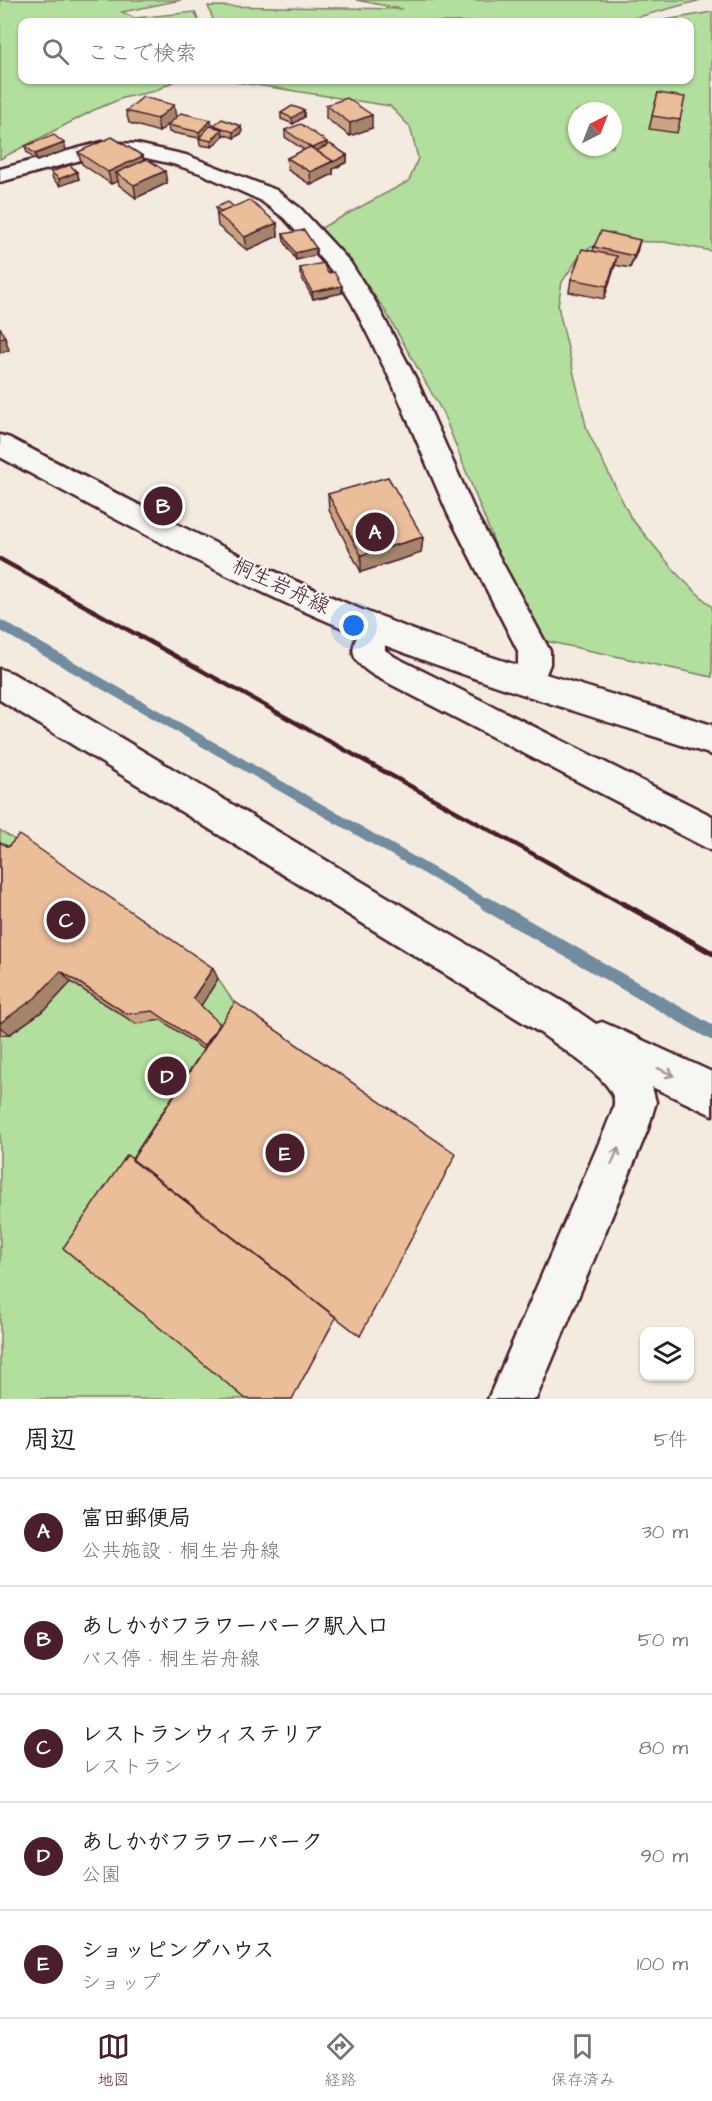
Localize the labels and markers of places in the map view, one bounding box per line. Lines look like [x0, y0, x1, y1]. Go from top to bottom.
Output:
pin: B [144, 484, 182, 528]
pin: A [356, 510, 394, 554]
pin: C [46, 898, 86, 942]
pin: D [148, 1054, 186, 1098]
pin: E [266, 1130, 304, 1176]

